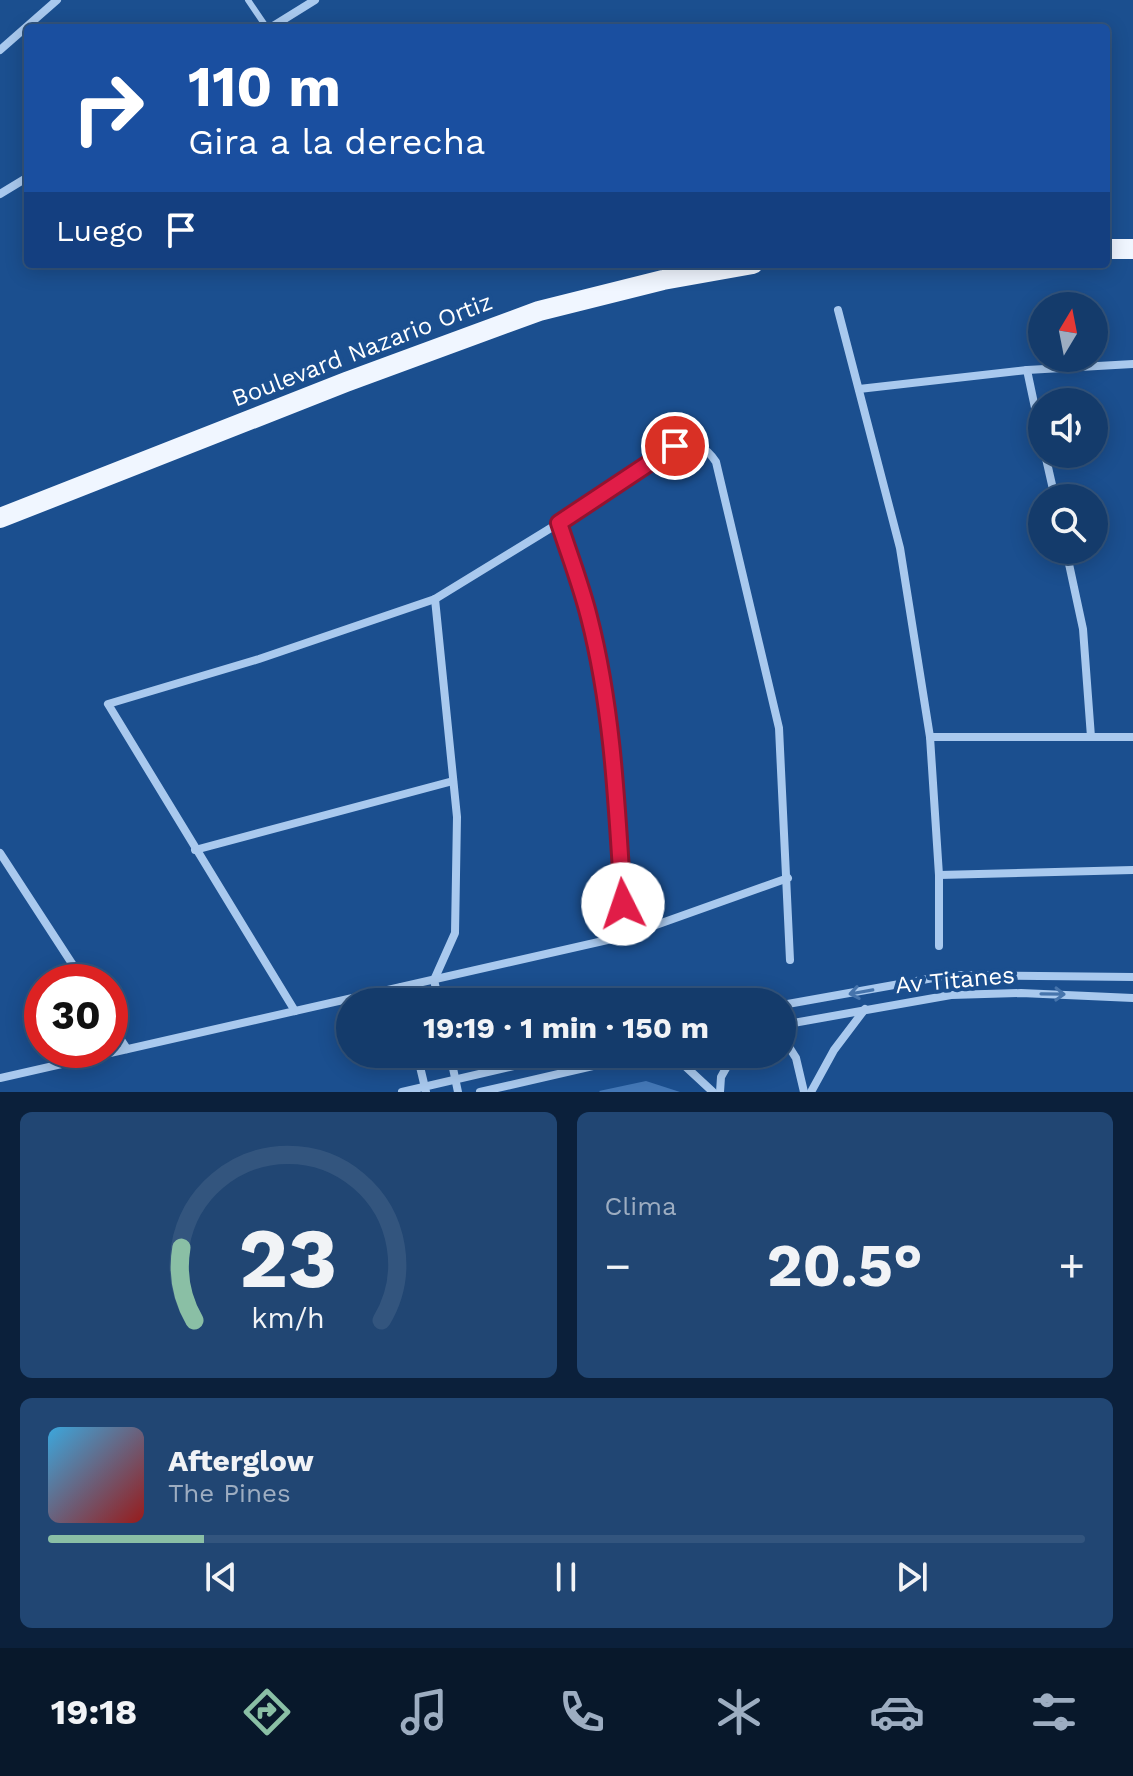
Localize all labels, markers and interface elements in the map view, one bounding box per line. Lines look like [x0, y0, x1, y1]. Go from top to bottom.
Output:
text: 110 m [188, 54, 341, 120]
icon: right [56, 56, 160, 160]
text: Gira a la derecha [188, 121, 485, 163]
icon: arrive [159, 208, 203, 252]
text: Luego [56, 213, 143, 248]
street label: Boulevard Nazario Ortiz [228, 287, 496, 413]
north arrow [1028, 292, 1108, 372]
map controls [1028, 292, 1108, 564]
button: sound [1028, 388, 1108, 468]
pin [641, 412, 709, 480]
icon: arrive [653, 424, 697, 468]
button: search [1028, 484, 1108, 564]
position arrow [581, 862, 665, 946]
street label: Av Titanes [894, 961, 1016, 999]
speed limit sign: 30 [24, 964, 128, 1068]
one-way arrow [848, 985, 874, 1000]
one-way arrow [1039, 986, 1066, 1002]
text: 19:19 · 1 min · 150 m [423, 1010, 709, 1045]
text: Clima [605, 1191, 677, 1221]
text: 23 [239, 1210, 338, 1307]
text: 20.5° [767, 1230, 923, 1301]
text: − [605, 1240, 631, 1292]
text: + [1058, 1240, 1085, 1292]
text: km/h [251, 1301, 325, 1335]
text: Afterglow [168, 1443, 314, 1478]
text: The Pines [168, 1478, 291, 1508]
icon: previous [199, 1555, 243, 1599]
icon: pause [544, 1555, 588, 1599]
icon: next [890, 1555, 934, 1599]
icon: directions [239, 1684, 295, 1740]
icon: music [396, 1684, 452, 1740]
icon: phone [554, 1684, 610, 1740]
icon: climate [711, 1684, 767, 1740]
icon: car [869, 1684, 925, 1740]
icon: filters [1026, 1684, 1082, 1740]
text: 19:18 [51, 1691, 137, 1733]

